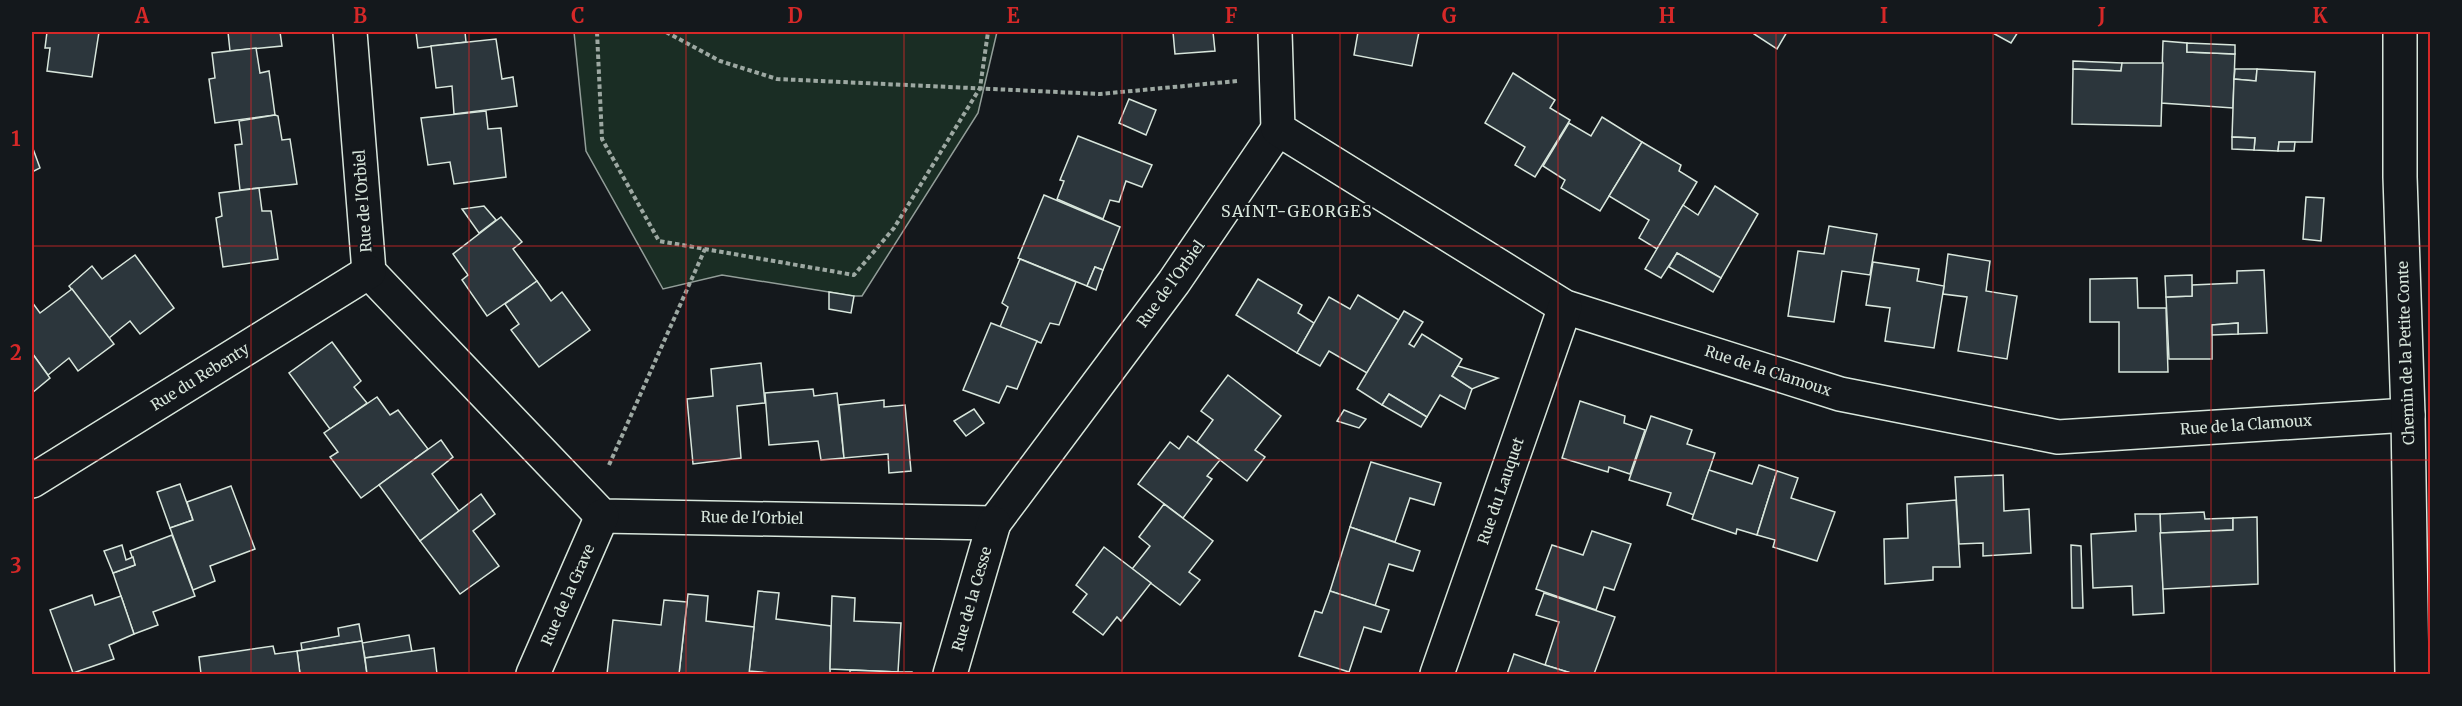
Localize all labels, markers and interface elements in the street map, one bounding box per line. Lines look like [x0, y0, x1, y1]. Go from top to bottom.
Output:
text: A [134, 3, 150, 28]
text: B [353, 3, 367, 28]
text: C [571, 3, 585, 28]
text: D [787, 3, 803, 28]
text: E [1006, 3, 1020, 28]
text: F [1225, 3, 1238, 28]
text: G [1442, 3, 1457, 28]
text: H [1659, 3, 1675, 28]
text: I [1880, 3, 1888, 28]
text: J [2097, 3, 2106, 28]
text: K [2313, 3, 2328, 28]
text: 1 [11, 126, 21, 151]
street label: Rue de l'Orbiel [349, 149, 376, 253]
district label: SAINT-GEORGES [1221, 201, 1373, 221]
street label: Rue de l'Orbiel [1133, 236, 1209, 331]
street label: Chemin de la Petite Conte [2393, 261, 2418, 445]
street label: Rue du Rebenty [147, 339, 253, 414]
text: 2 [10, 340, 22, 365]
street label: Rue de la Clamoux [1702, 341, 1834, 400]
street label: Rue de la Clamoux [2179, 410, 2313, 439]
street label: Rue du Lauquet [1473, 435, 1528, 547]
street label: Rue de l'Orbiel [700, 507, 804, 528]
street label: Rue de la Grave [537, 541, 598, 648]
street label: Rue de la Cesse [948, 544, 996, 653]
text: 3 [10, 553, 22, 578]

